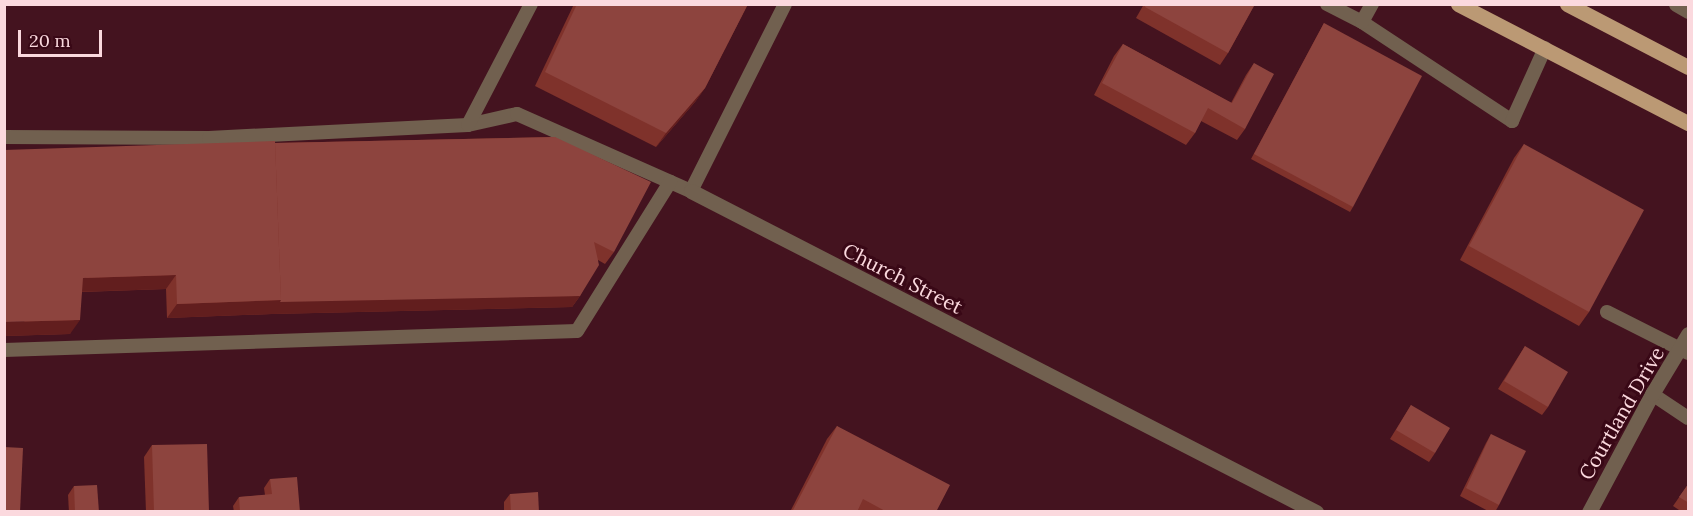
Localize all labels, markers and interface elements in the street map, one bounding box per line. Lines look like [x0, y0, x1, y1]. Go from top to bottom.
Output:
scale bar [21, 18, 105, 56]
text: 20 m [29, 29, 71, 52]
street label: Church Street [839, 238, 967, 318]
street label: Courtland Drive [1573, 342, 1669, 484]

